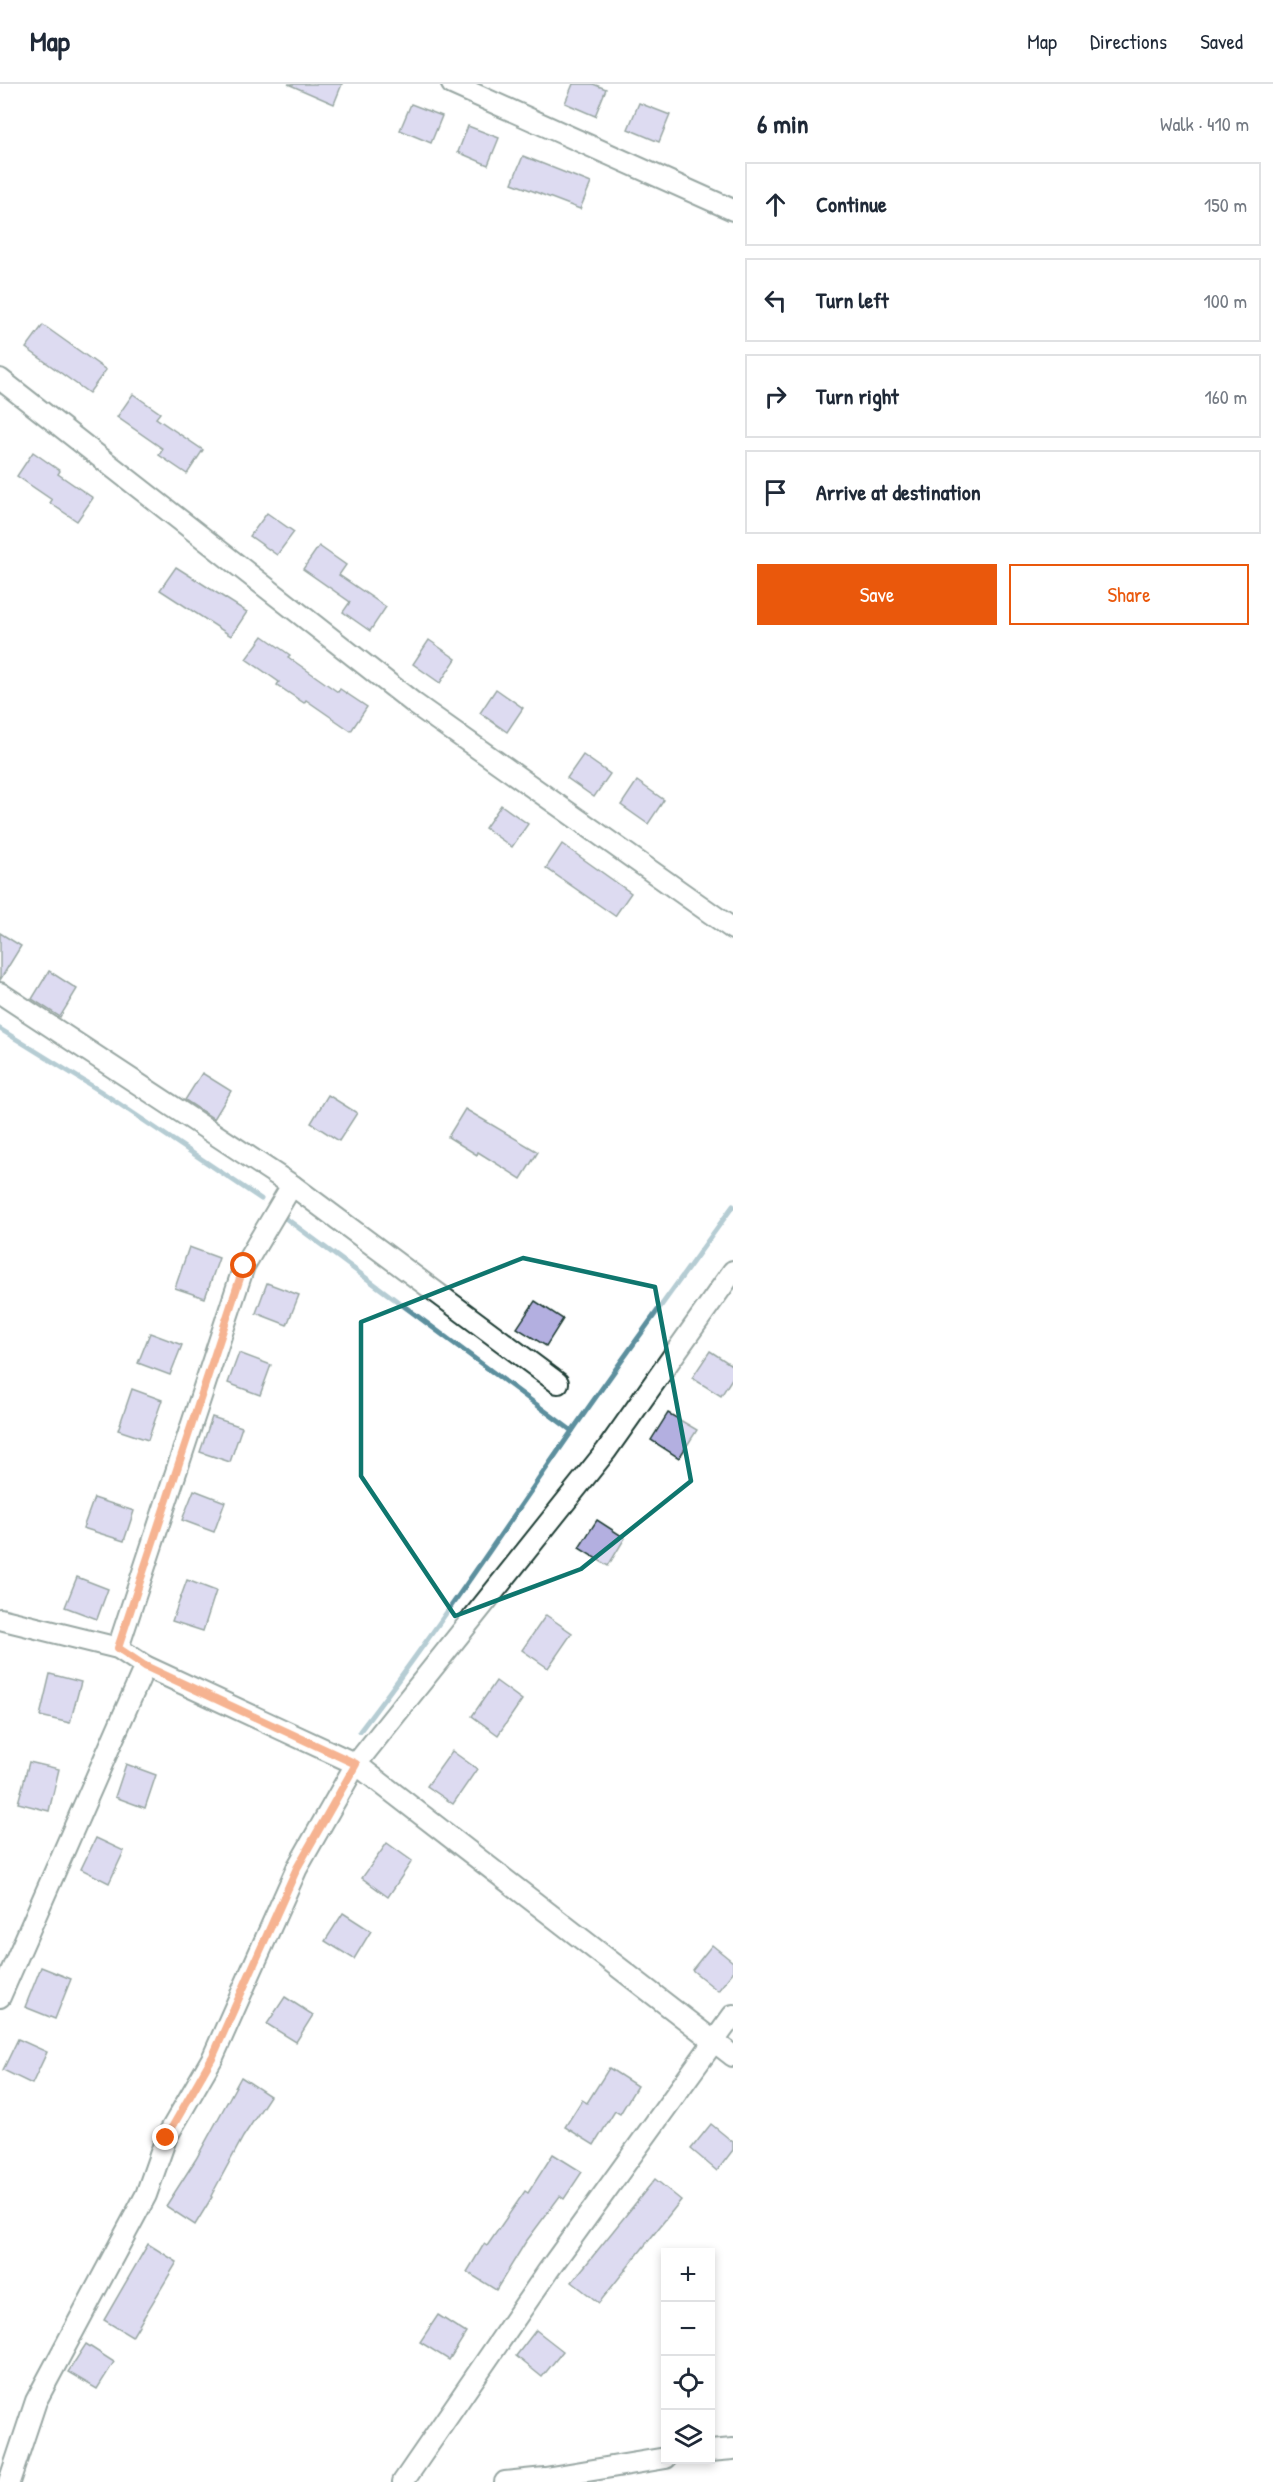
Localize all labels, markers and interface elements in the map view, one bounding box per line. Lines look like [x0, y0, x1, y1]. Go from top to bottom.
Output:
text: Map [30, 22, 70, 60]
text: Map [1027, 27, 1057, 56]
text: Directions [1090, 27, 1167, 56]
text: Saved [1200, 27, 1243, 56]
text: 6 min [757, 106, 809, 141]
text: Walk · 410 m [1160, 110, 1249, 137]
icon: ahead [759, 188, 792, 221]
text: Continue [816, 189, 887, 219]
text: 150 m [1204, 191, 1247, 218]
icon: left [759, 284, 792, 317]
text: Turn left [816, 285, 889, 315]
text: 100 m [1204, 287, 1247, 314]
icon: right [759, 380, 792, 413]
text: Turn right [816, 381, 899, 411]
text: 160 m [1205, 383, 1247, 410]
icon: arrive [759, 476, 792, 509]
text: Arrive at destination [816, 477, 981, 507]
button: Save [757, 564, 997, 625]
button: Share [1009, 564, 1249, 625]
route start [230, 1252, 256, 1278]
route end [152, 2124, 178, 2150]
map controls [661, 2248, 715, 2464]
button: + [661, 2248, 715, 2302]
button: − [661, 2302, 715, 2356]
button: locate [661, 2356, 715, 2410]
button: layers [661, 2410, 715, 2464]

